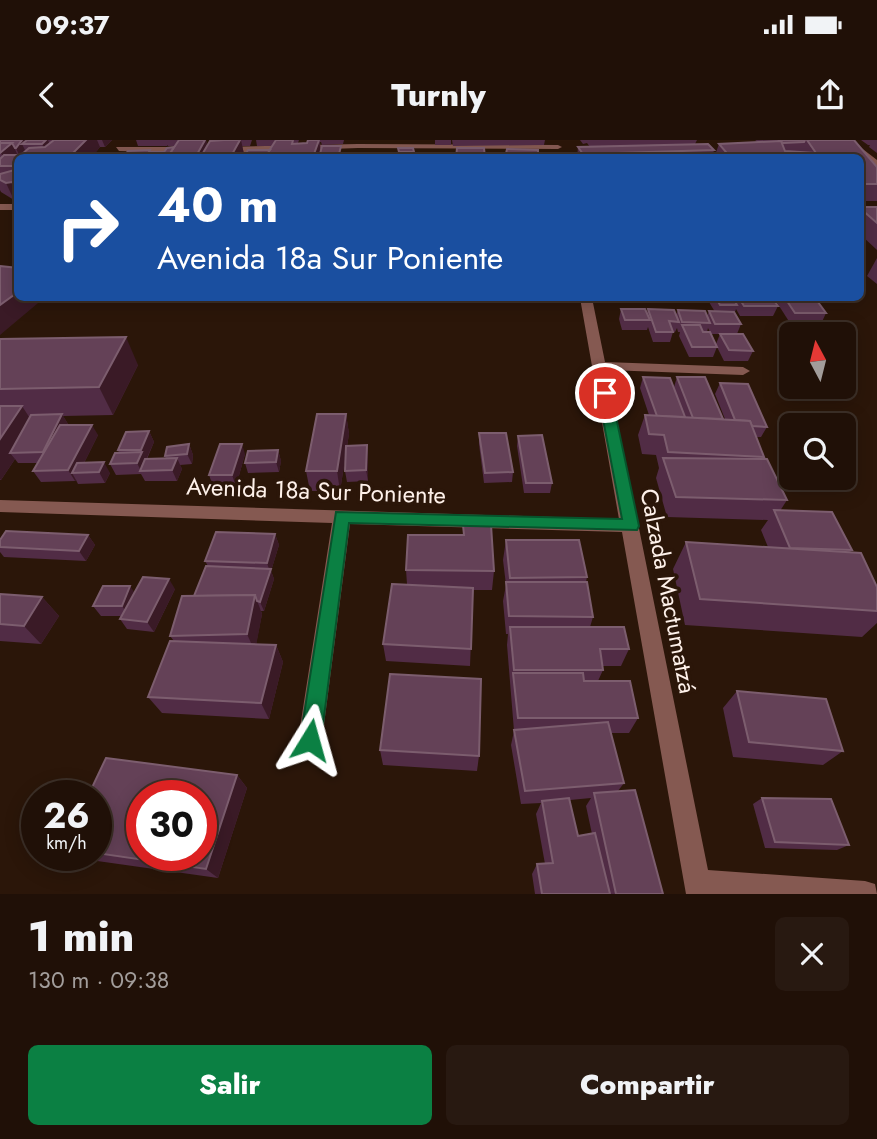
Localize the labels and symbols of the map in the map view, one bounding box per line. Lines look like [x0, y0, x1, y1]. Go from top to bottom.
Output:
north arrow [779, 322, 856, 399]
pin [575, 363, 635, 423]
street label: Avenida 18a Sur Poniente [186, 468, 446, 513]
street label: Calzada Mactumatzá [631, 485, 706, 696]
position arrow [273, 703, 347, 777]
speed limit sign: 30 [126, 780, 217, 871]

